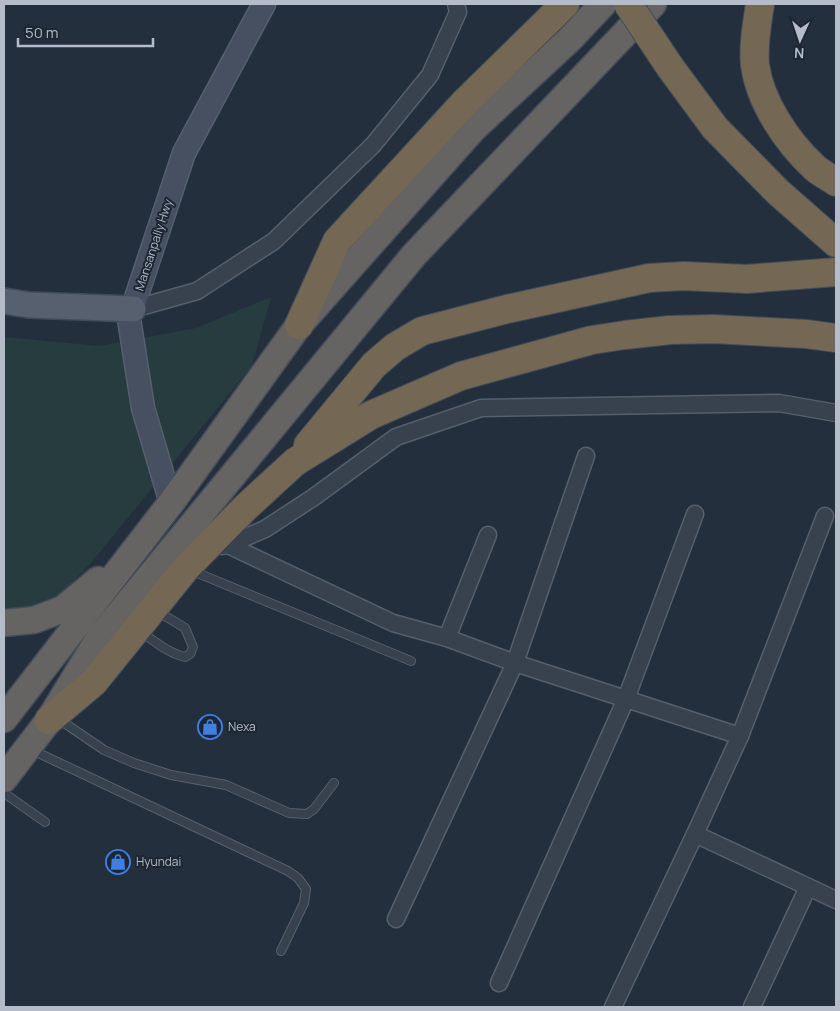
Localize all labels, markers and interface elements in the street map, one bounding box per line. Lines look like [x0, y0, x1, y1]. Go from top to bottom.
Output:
scale bar [18, 15, 152, 47]
north arrow [775, 15, 825, 65]
text: 50 m [25, 22, 59, 43]
text: N [794, 44, 805, 63]
street label: Mansanpally Hwy [131, 196, 177, 293]
shop icon: Nexa [197, 714, 223, 740]
place label: Nexa [228, 718, 256, 735]
shop icon: Hyundai [105, 849, 131, 875]
place label: Hyundai [136, 853, 181, 870]

